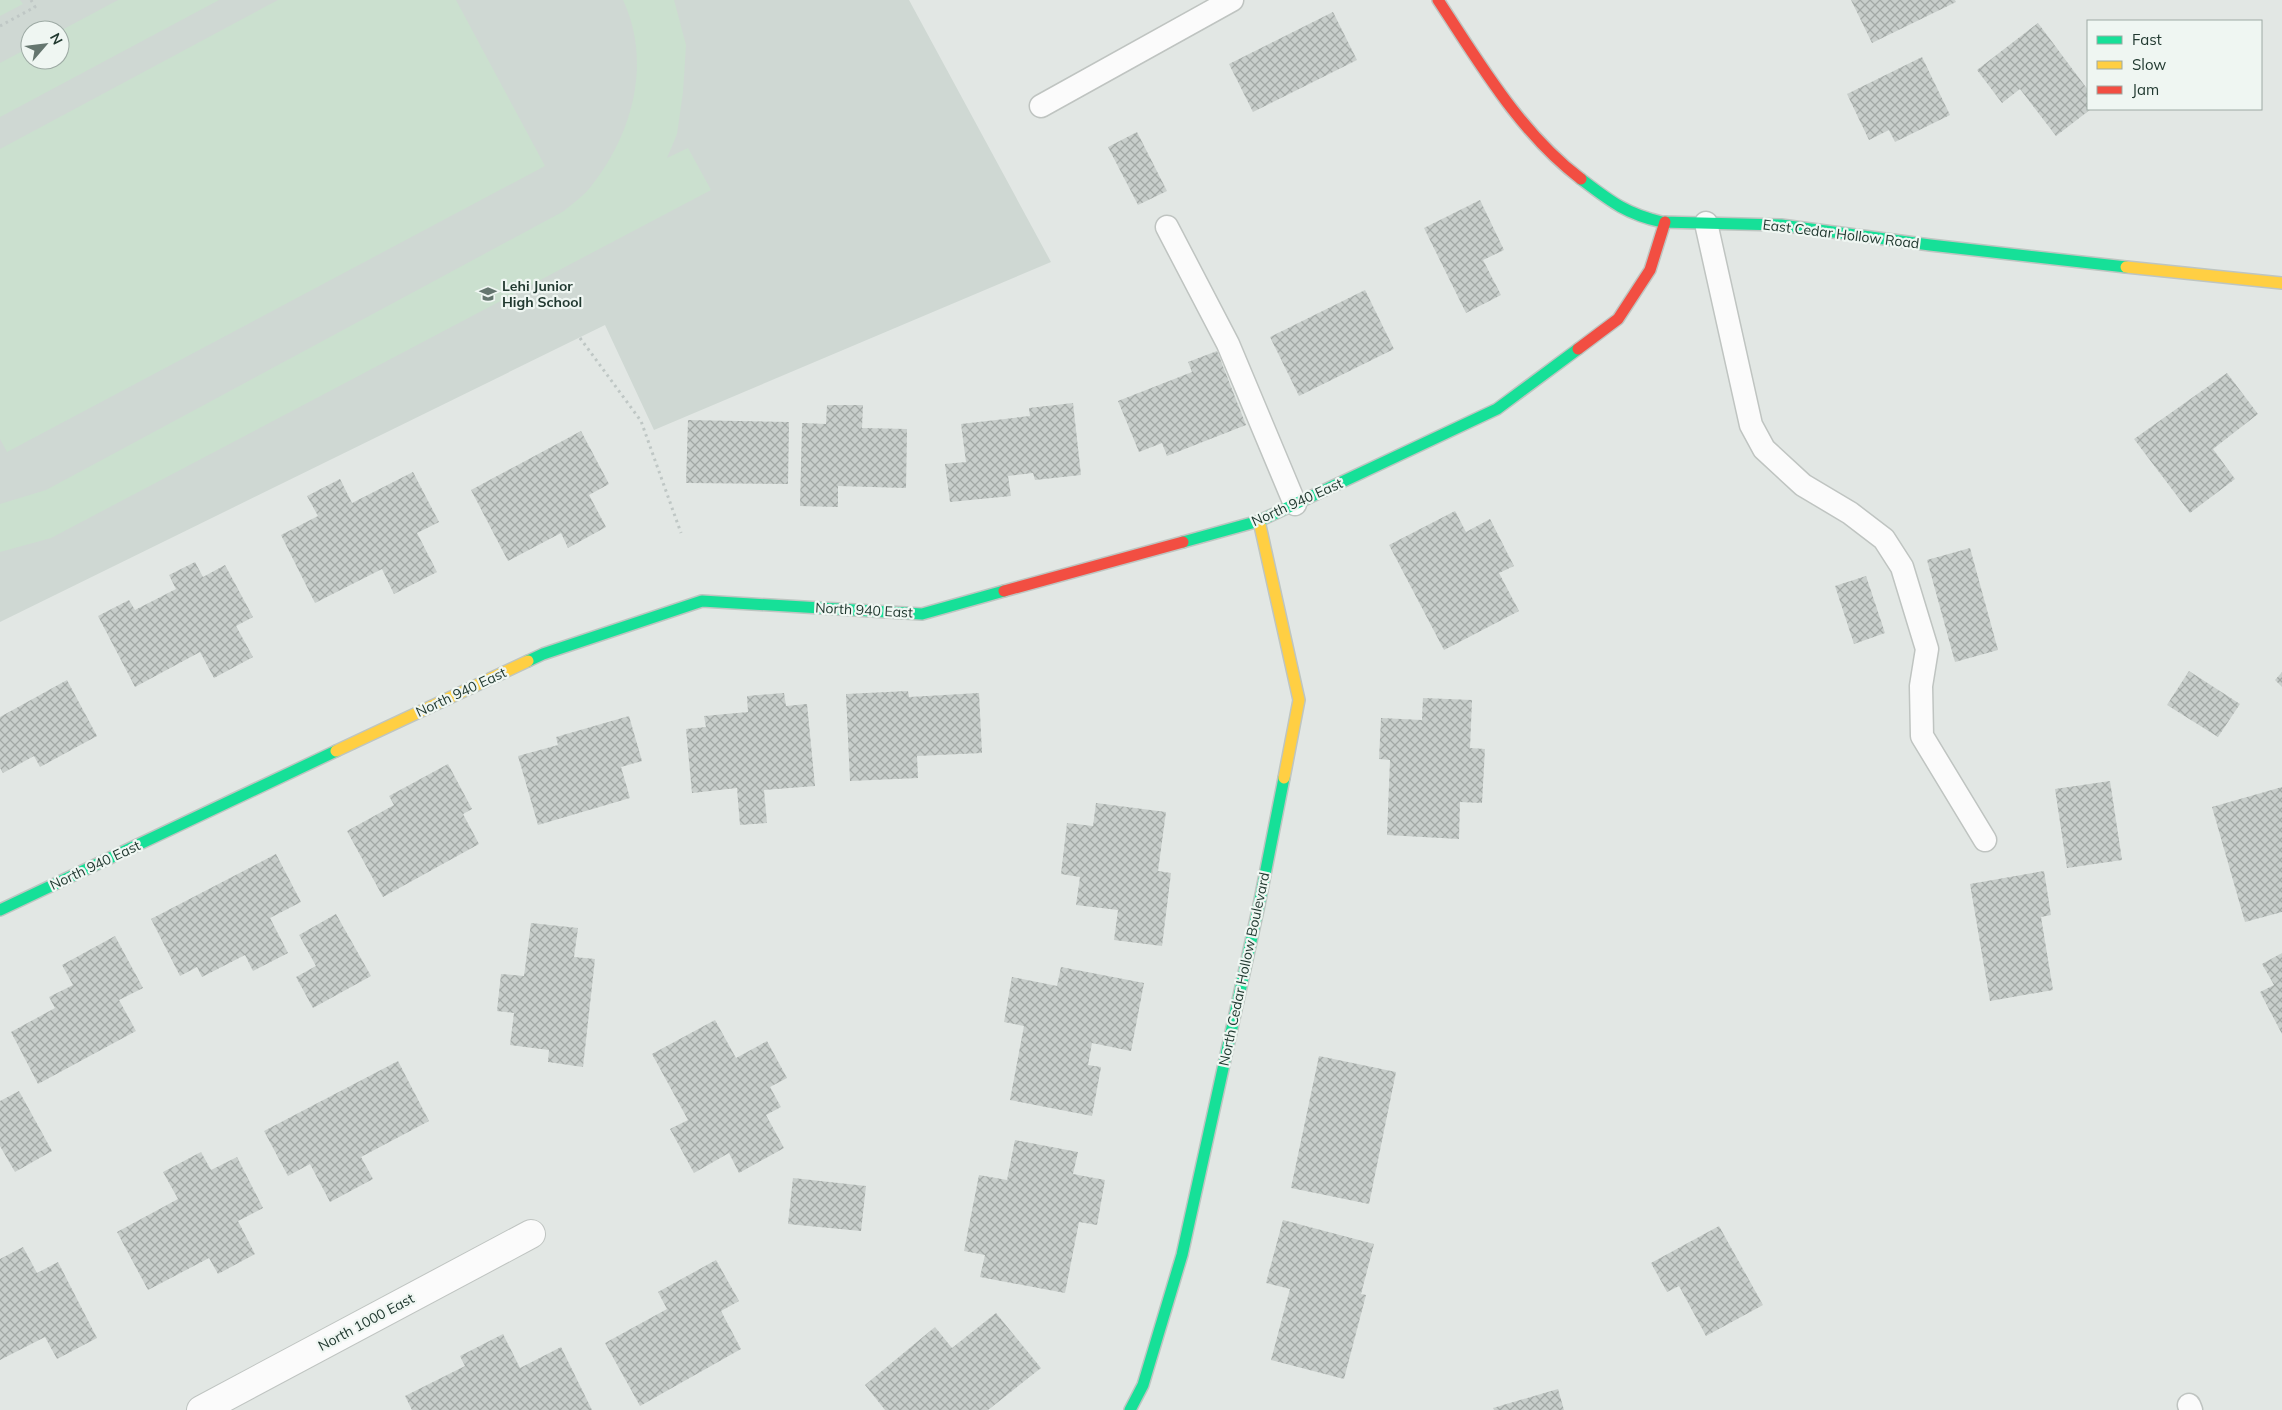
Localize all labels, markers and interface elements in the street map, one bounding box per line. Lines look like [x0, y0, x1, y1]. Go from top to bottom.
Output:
north arrow [20, 20, 70, 70]
legend [2087, 20, 2262, 110]
text: N [46, 30, 67, 48]
text: Fast [2132, 30, 2162, 49]
text: Slow [2132, 55, 2166, 74]
text: Jam [2132, 80, 2159, 99]
street label: East Cedar Hollow Road [1762, 215, 1920, 253]
place label: Lehi Junior High School [502, 277, 582, 311]
school or university icon: Lehi Junior High School [478, 284, 498, 304]
street label: North 940 East [1249, 474, 1345, 530]
street label: North 940 East [815, 598, 913, 622]
street label: North 940 East [413, 663, 509, 721]
street label: North 940 East [47, 836, 143, 894]
street label: North Cedar Hollow Boulevard [1215, 871, 1273, 1067]
street label: North 1000 East [315, 1289, 417, 1355]

